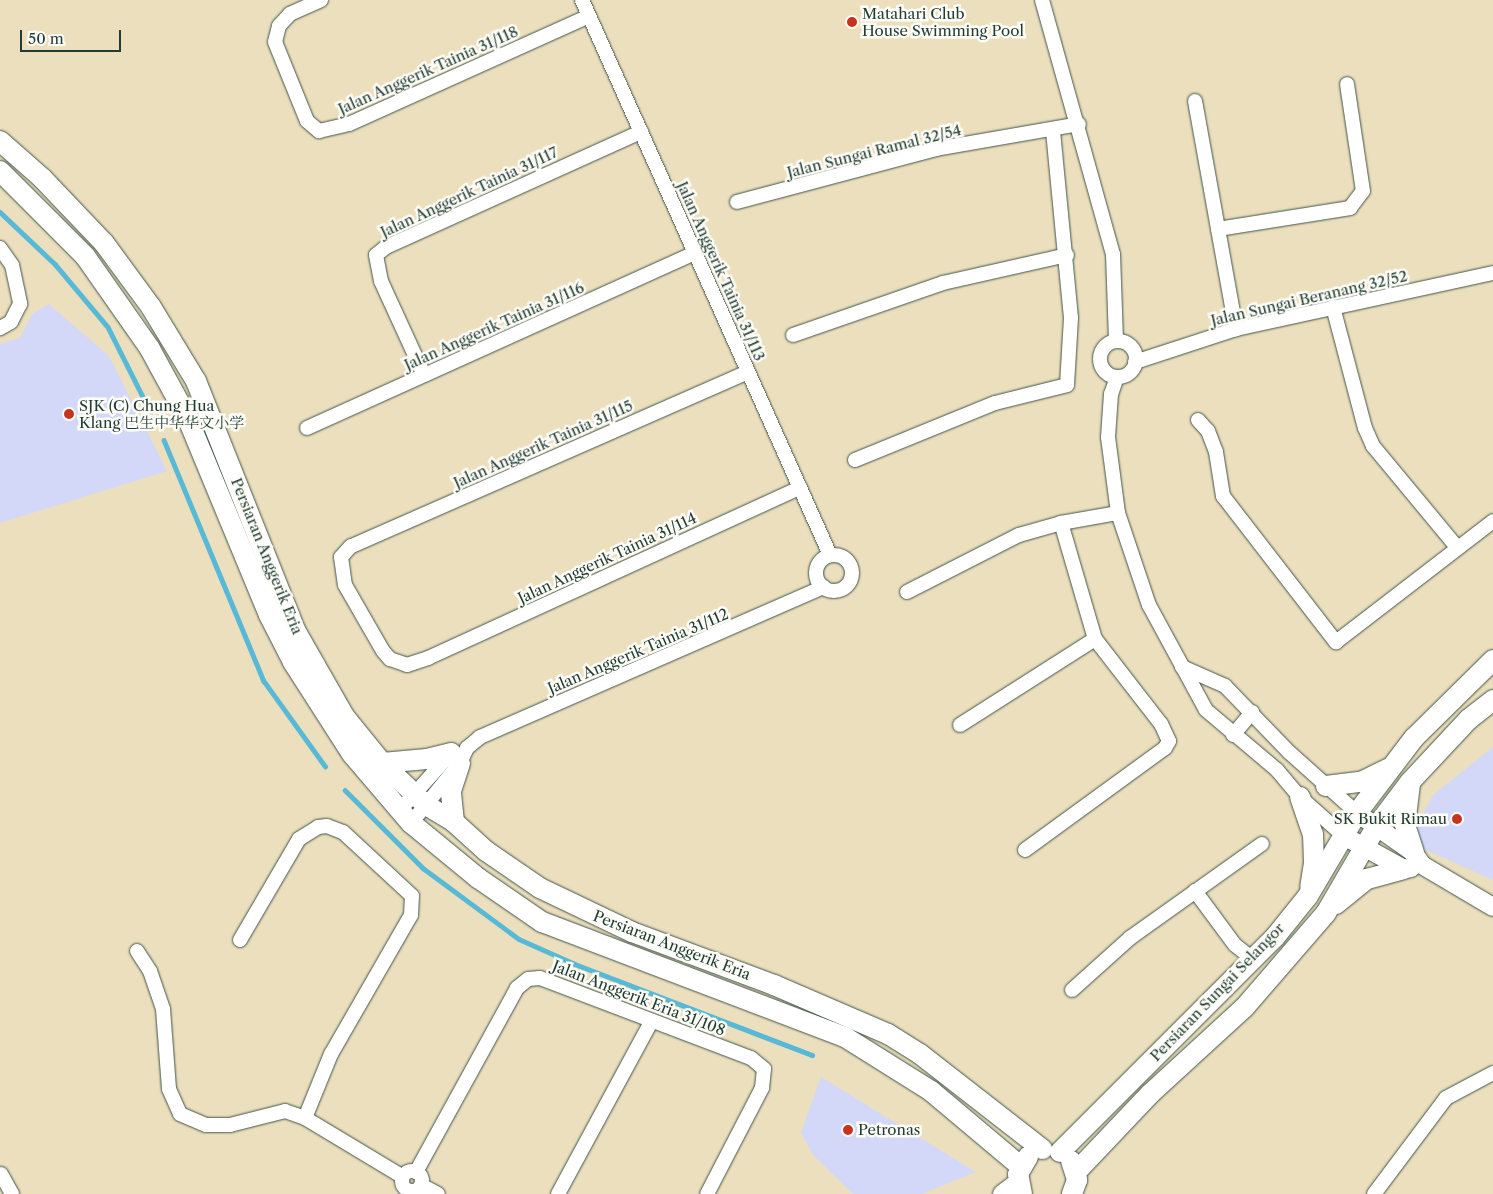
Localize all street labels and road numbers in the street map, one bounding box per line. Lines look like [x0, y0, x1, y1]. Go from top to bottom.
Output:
street label: Jalan Anggerik Tainia 31/118 [335, 22, 521, 118]
street label: Jalan Sungai Ramal 32/54 [785, 121, 963, 181]
street label: Jalan Anggerik Tainia 31/117 [377, 143, 561, 241]
street label: Jalan Anggerik Tainia 31/113 [673, 178, 769, 364]
street label: Jalan Sungai Beranang 32/52 [1209, 267, 1409, 329]
street label: Jalan Anggerik Tainia 31/116 [401, 278, 587, 374]
street label: Jalan Anggerik Tainia 31/115 [450, 396, 636, 492]
street label: Persiaran Anggerik Eria [227, 475, 307, 637]
street label: Jalan Anggerik Tainia 31/114 [514, 508, 700, 608]
street label: Jalan Anggerik Tainia 31/112 [544, 604, 732, 698]
street label: Persiaran Anggerik Eria [590, 906, 754, 984]
street label: Persiaran Sungai Selangor [1146, 919, 1288, 1065]
street label: Jalan Anggerik Eria 31/108 [550, 956, 728, 1040]

